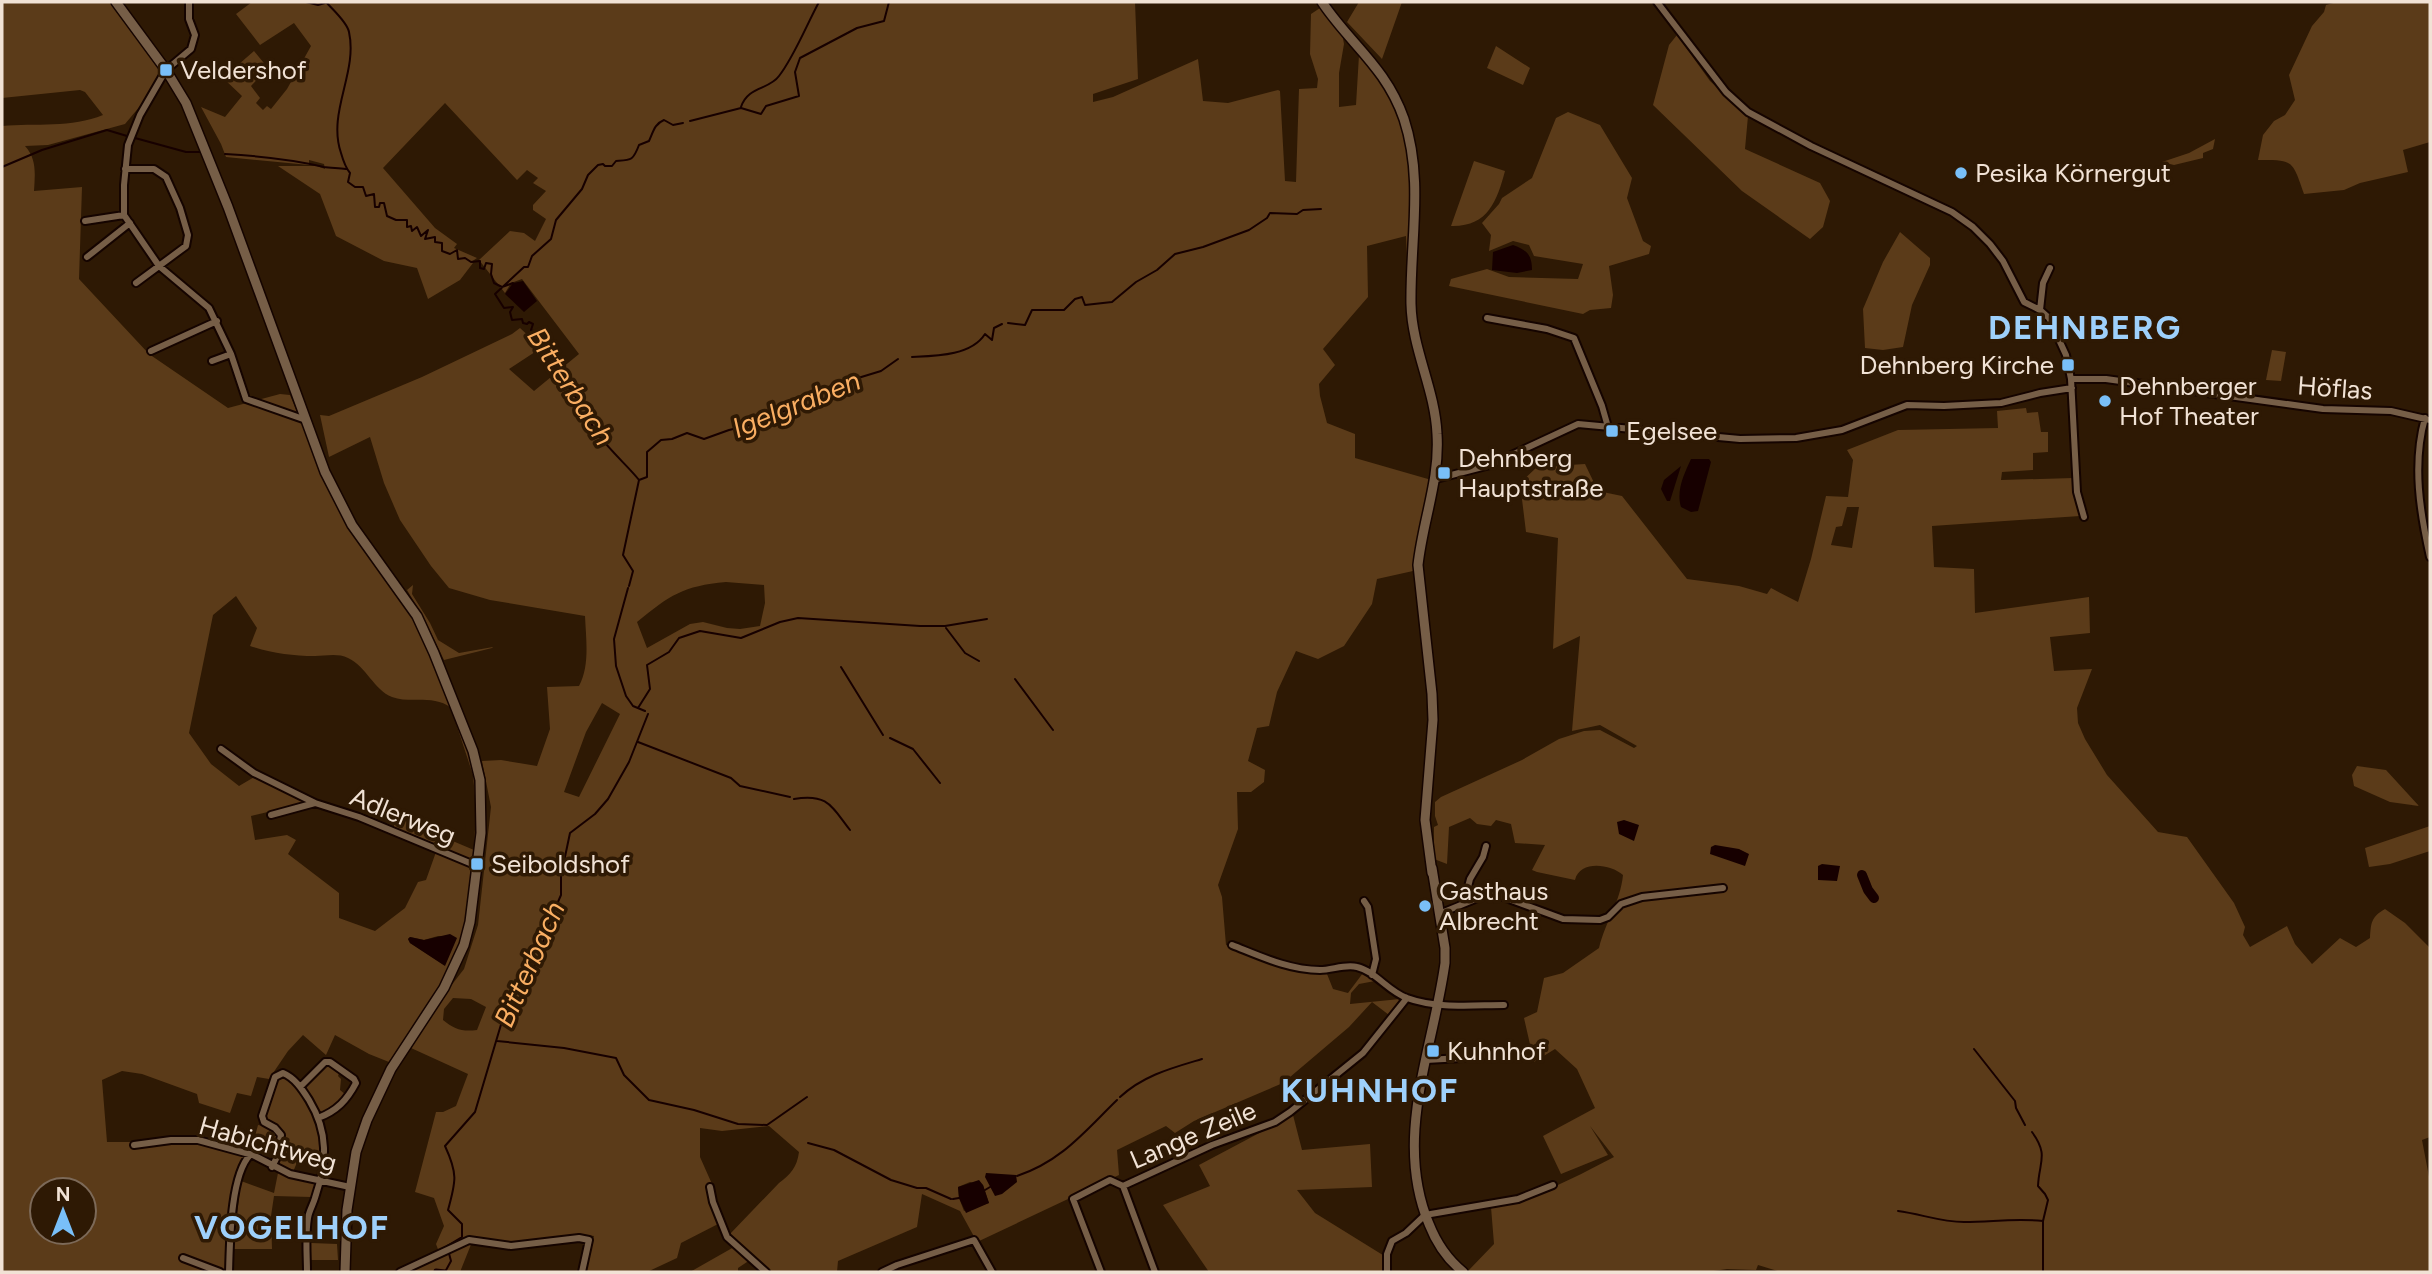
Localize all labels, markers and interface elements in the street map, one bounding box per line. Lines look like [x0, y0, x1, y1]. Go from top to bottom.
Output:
place label: Veldershof [180, 54, 307, 86]
marker: Veldershof [158, 62, 174, 78]
place label: Pesika Körnergut [1975, 157, 2171, 189]
marker: Pesika Körnergut [1953, 165, 1969, 181]
district label: DEHNBERG [1988, 308, 2182, 347]
water label: Bitterbach [520, 321, 622, 451]
place label: Dehnberg Kirche [1860, 349, 2054, 381]
marker: Dehnberg Kirche [2060, 357, 2076, 373]
water label: Igelgraben [727, 363, 865, 445]
street label: Höflas [2296, 369, 2374, 407]
place label: Dehnberger Hof Theater [2119, 370, 2259, 432]
marker: Dehnberger Hof Theater [2097, 393, 2113, 409]
place label: Egelsee [1626, 415, 1717, 447]
marker: Egelsee [1604, 423, 1620, 439]
place label: Dehnberg Hauptstraße [1458, 442, 1603, 504]
marker: Dehnberg Hauptstraße [1436, 465, 1452, 481]
street label: Adlerweg [346, 780, 460, 852]
place label: Seiboldshof [491, 848, 630, 880]
marker: Seiboldshof [469, 856, 485, 872]
place label: Gasthaus Albrecht [1439, 875, 1548, 937]
water label: Bitterbach [486, 896, 572, 1032]
marker: Gasthaus Albrecht [1417, 898, 1433, 914]
place label: Kuhnhof [1447, 1035, 1546, 1067]
marker: Kuhnhof [1425, 1043, 1441, 1059]
district label: KUHNHOF [1281, 1071, 1459, 1110]
street label: Lange Zeile [1125, 1094, 1261, 1176]
street label: Habichtweg [195, 1109, 341, 1179]
north arrow [28, 1176, 98, 1246]
text: N [56, 1183, 70, 1206]
district label: VOGELHOF [194, 1208, 390, 1247]

